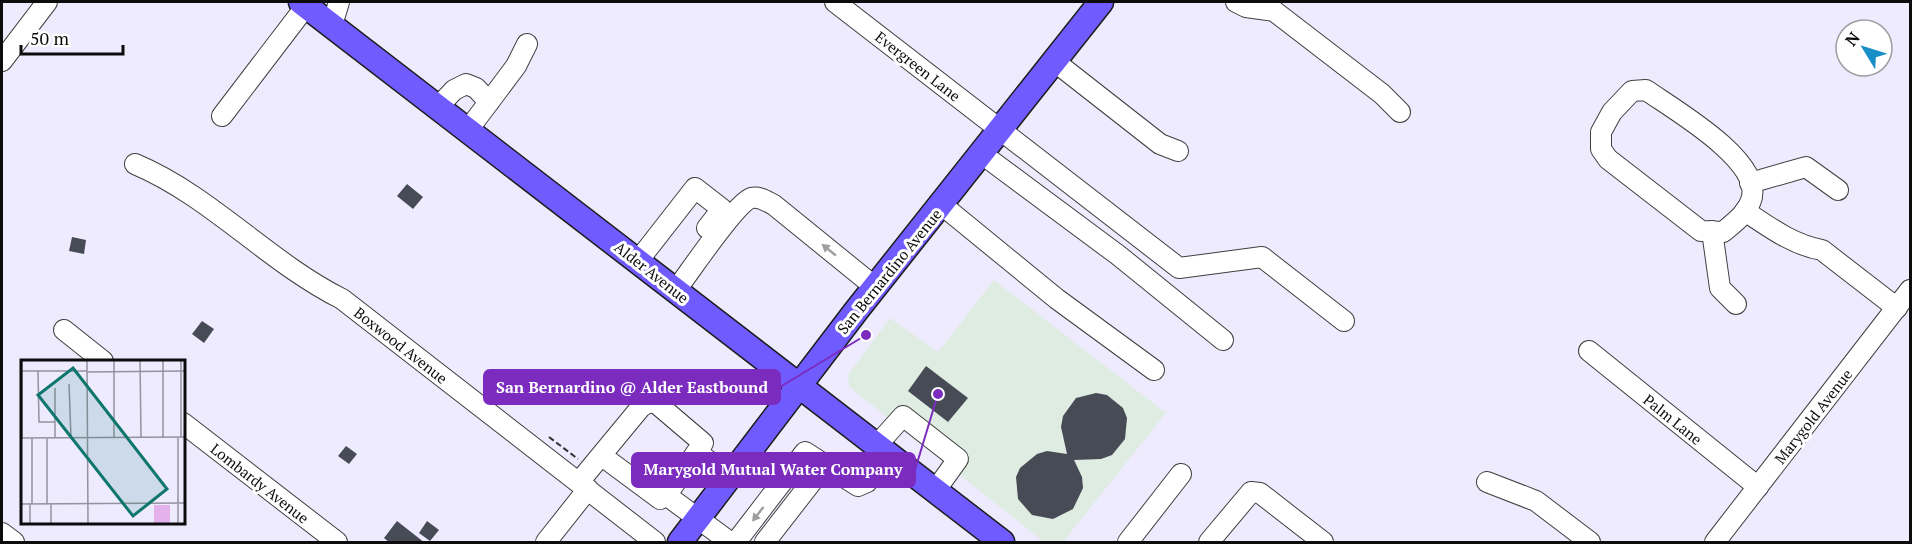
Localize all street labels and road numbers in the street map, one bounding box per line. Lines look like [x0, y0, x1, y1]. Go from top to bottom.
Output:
street label: Evergreen Lane [871, 26, 965, 106]
street label: San Bernardino Avenue [832, 204, 946, 338]
street label: Alder Avenue [611, 237, 693, 307]
street label: Boxwood Avenue [350, 302, 452, 388]
street label: Marygold Avenue [1770, 364, 1856, 468]
street label: Palm Lane [1640, 389, 1706, 449]
street label: Lombardy Avenue [207, 438, 313, 528]

